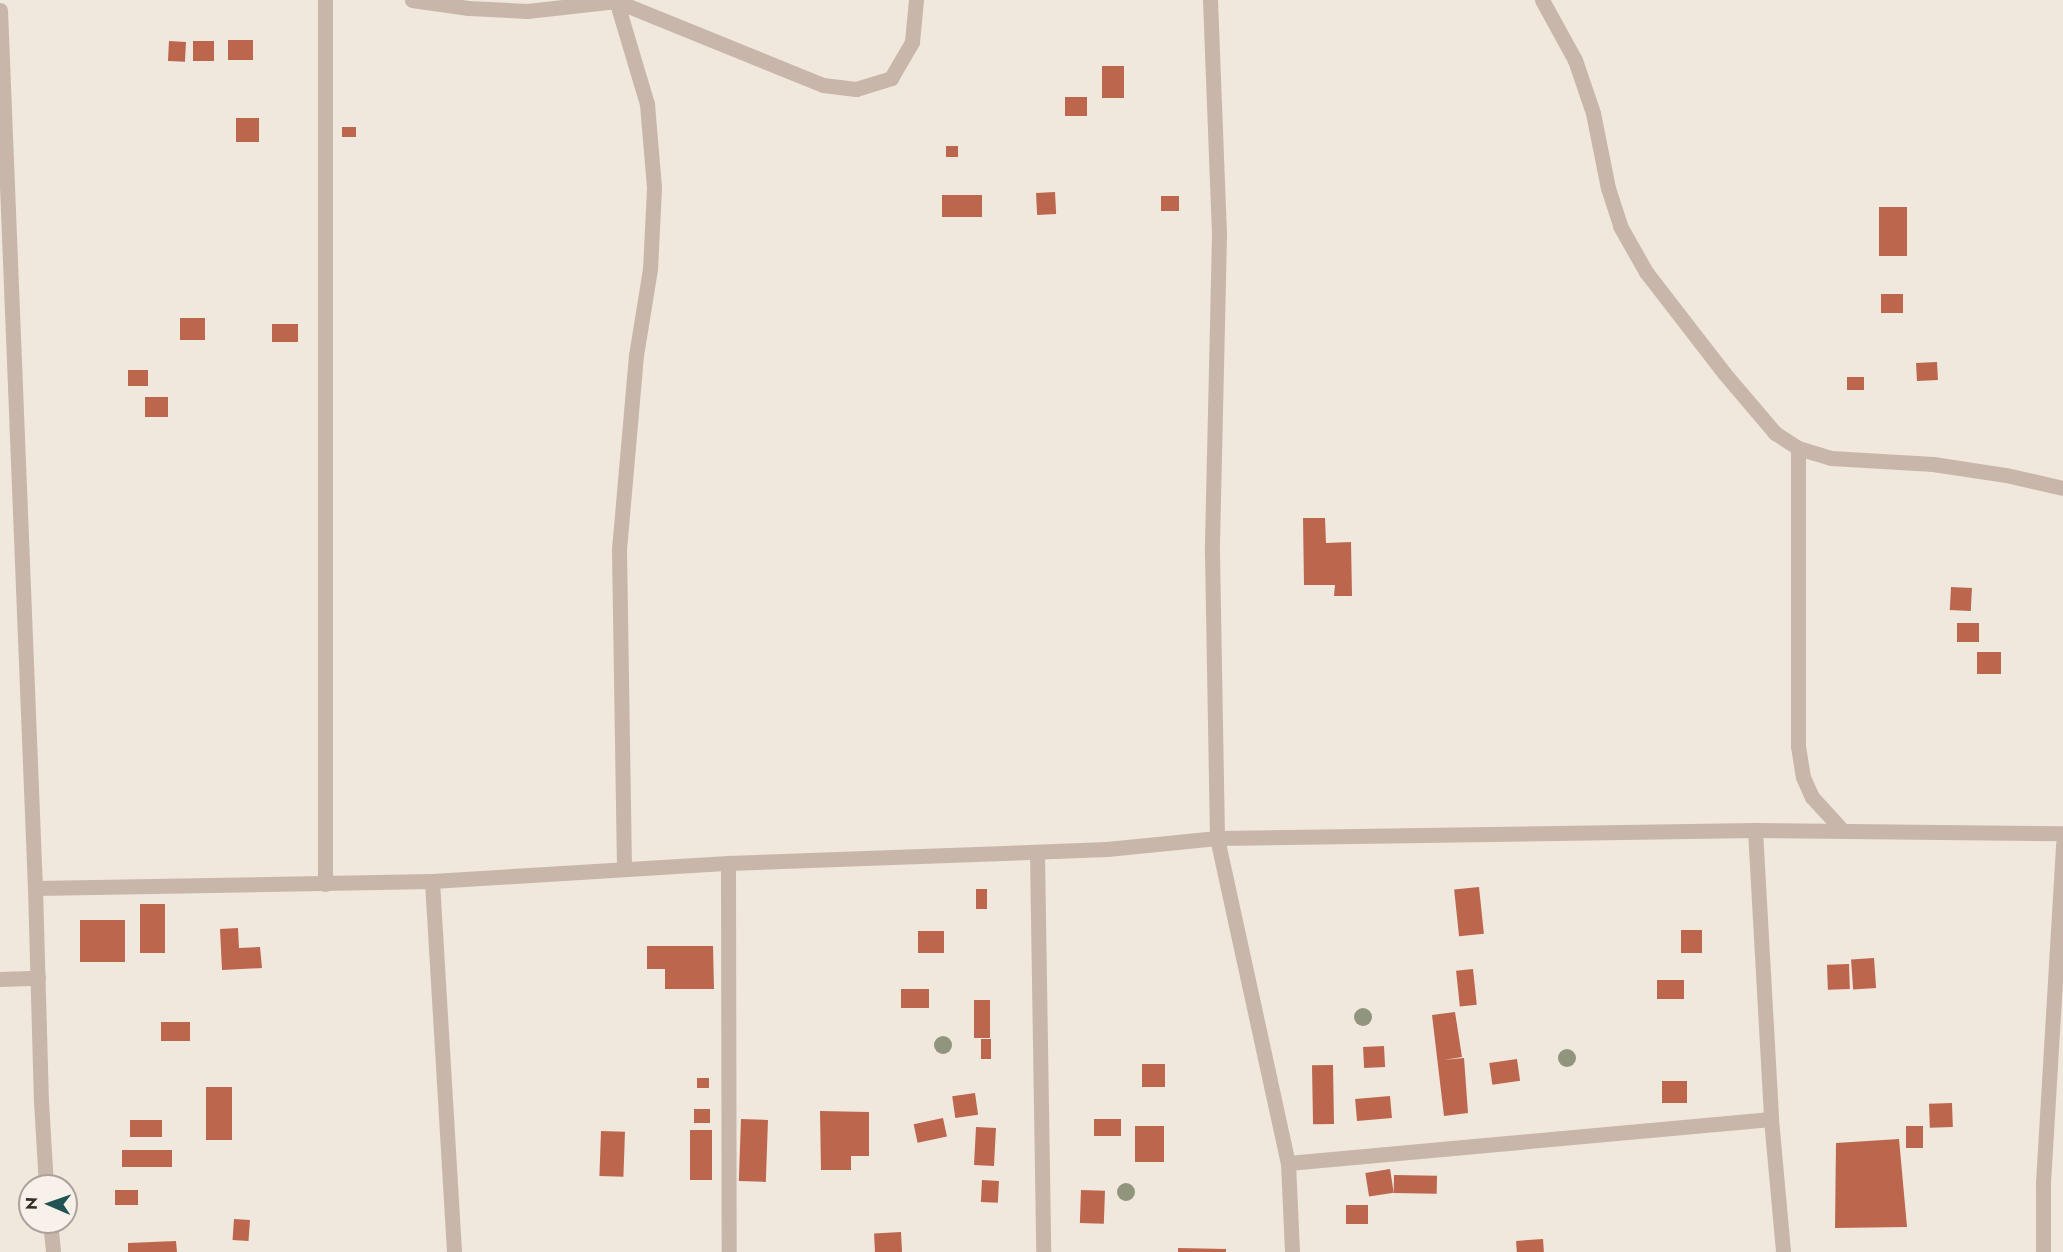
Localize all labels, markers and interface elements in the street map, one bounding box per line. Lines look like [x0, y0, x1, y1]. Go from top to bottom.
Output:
north arrow [18, 1174, 78, 1234]
text: N [20, 1197, 43, 1210]

